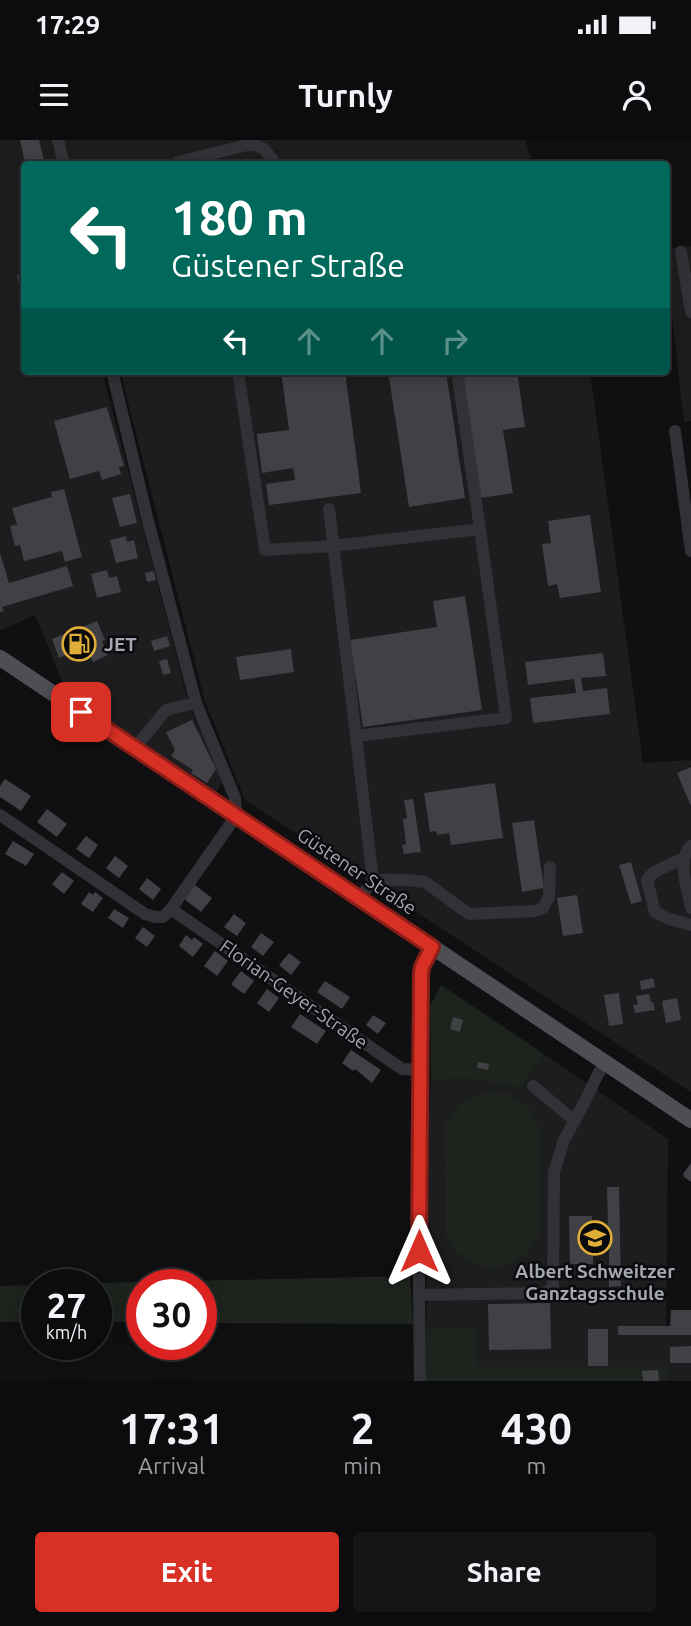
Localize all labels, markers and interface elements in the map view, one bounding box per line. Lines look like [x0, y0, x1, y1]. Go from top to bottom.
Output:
text: 17:29 [35, 10, 100, 39]
icon: menu [35, 76, 73, 114]
icon: person [618, 76, 656, 114]
text: Turnly [298, 77, 393, 113]
icon: left [56, 189, 147, 280]
text: 180 m [171, 189, 308, 244]
text: Güstener Straße [171, 247, 405, 283]
icon: left [217, 322, 255, 360]
icon: ahead [290, 322, 328, 360]
icon: ahead [363, 322, 401, 360]
icon: right [436, 322, 474, 360]
fuel station icon: JET [60, 625, 98, 663]
place label: JET [104, 633, 137, 655]
pin [51, 682, 111, 742]
icon: arrive [62, 693, 100, 731]
street label: Güstener Straße [293, 823, 421, 919]
street label: Florian-Geyer-Straße [216, 935, 372, 1053]
position arrow [382, 1214, 456, 1288]
school or university icon: Albert Schweitzer Ganztagsschule [576, 1219, 614, 1257]
place label: Albert Schweitzer Ganztagsschule [515, 1260, 675, 1304]
speed limit sign: 30 [126, 1269, 217, 1360]
text: 27 [47, 1285, 86, 1325]
text: km/h [46, 1322, 87, 1342]
text: 17:31 [119, 1405, 224, 1452]
text: 2 [351, 1405, 374, 1452]
text: 430 [501, 1405, 572, 1452]
text: Arrival [138, 1453, 205, 1478]
text: min [343, 1453, 382, 1478]
text: m [526, 1453, 546, 1478]
button: Exit [35, 1532, 339, 1612]
button: Share [353, 1532, 656, 1612]

